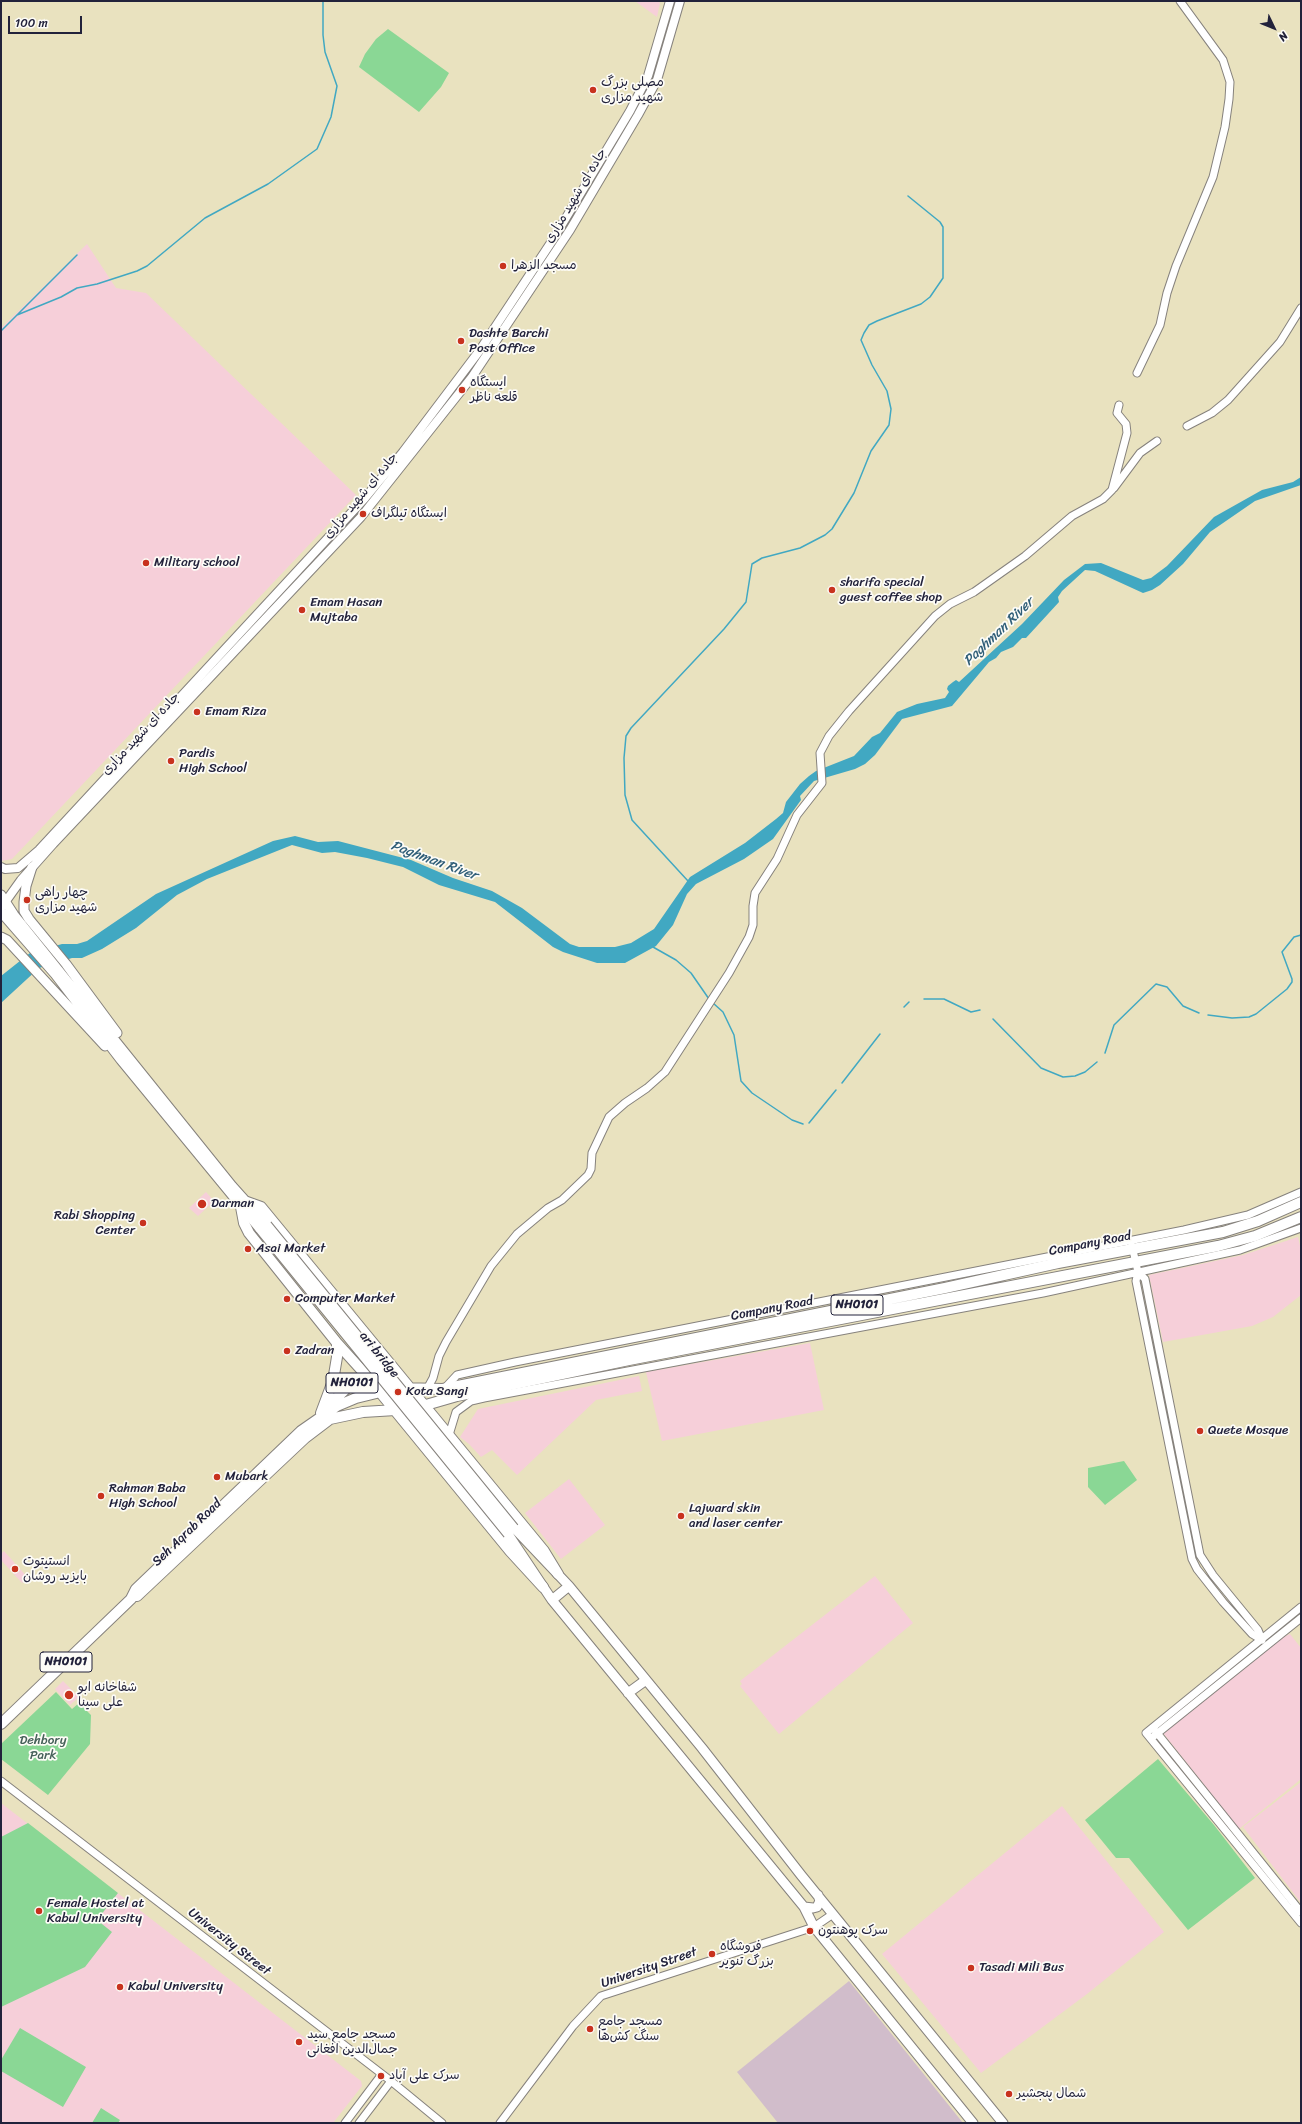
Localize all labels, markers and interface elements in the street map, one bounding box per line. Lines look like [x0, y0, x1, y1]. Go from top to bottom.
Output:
scale bar [10, 8, 84, 34]
north arrow [1254, 8, 1294, 48]
text: 100 m [15, 12, 48, 34]
text: N [1274, 27, 1293, 46]
place label: مصلی بزرگ شهید مزاری [601, 75, 664, 106]
marker: مصلی بزرگ شهید مزاری [588, 85, 598, 95]
street label: جاده ای شهید مزاری [542, 146, 610, 246]
place label: مسجد الزهرا [511, 258, 577, 274]
marker: مسجد الزهرا [498, 261, 508, 271]
place label: Dashte Barchi Post Office [469, 326, 548, 357]
marker: Dashte Barchi Post Office [456, 336, 466, 346]
place label: ایستگاه قلعه ناظر [470, 375, 518, 406]
marker: ایستگاه قلعه ناظر [457, 385, 467, 395]
street label: جاده ای شهید مزاری [320, 450, 402, 542]
place label: ایستگاه تیلگراف [371, 506, 447, 522]
marker: ایستگاه تیلگراف [358, 509, 368, 519]
place label: Military school [154, 555, 239, 571]
marker: Military school [141, 558, 151, 568]
place label: sharifa special guest coffee shop [840, 575, 942, 606]
marker: sharifa special guest coffee shop [827, 585, 837, 595]
water label: Paghman River [961, 594, 1037, 670]
place label: Emam Hasan Mujtaba [310, 595, 382, 626]
marker: Emam Hasan Mujtaba [297, 605, 307, 615]
street label: جاده ای شهید مزاری [99, 689, 183, 779]
place label: Emam Riza [205, 704, 266, 720]
marker: Emam Riza [192, 707, 202, 717]
place label: Pardis High School [179, 746, 247, 777]
marker: Pardis High School [166, 756, 176, 766]
water label: Paghman River [389, 838, 479, 884]
place label: چهار راهی شهید مزاری [35, 885, 97, 916]
marker: چهار راهی شهید مزاری [22, 895, 32, 905]
place label: Darman [211, 1196, 254, 1212]
marker: Darman [196, 1198, 208, 1210]
place label: Rabi Shopping Center [54, 1208, 135, 1239]
marker: Rabi Shopping Center [138, 1218, 148, 1228]
street label: Company Road [1048, 1228, 1132, 1260]
place label: Asai Market [256, 1241, 325, 1257]
marker: Asai Market [243, 1244, 253, 1254]
place label: Computer Market [295, 1291, 395, 1307]
street label: Company Road [730, 1293, 814, 1325]
marker: Computer Market [282, 1294, 292, 1304]
road number: NH0101 [831, 1295, 883, 1315]
street label: ari bridge [356, 1329, 402, 1381]
place label: Zadran [295, 1343, 334, 1359]
marker: Zadran [282, 1346, 292, 1356]
road number: NH0101 [326, 1373, 378, 1393]
place label: Kota Sangi [406, 1384, 468, 1400]
marker: Kota Sangi [393, 1387, 403, 1397]
place label: Quete Mosque [1208, 1423, 1288, 1439]
marker: Quete Mosque [1195, 1426, 1205, 1436]
place label: Mubark [225, 1469, 268, 1485]
marker: Mubark [212, 1472, 222, 1482]
place label: Rahman Baba High School [109, 1481, 186, 1512]
marker: Rahman Baba High School [96, 1491, 106, 1501]
street label: Seh Aqrab Road [149, 1496, 225, 1570]
place label: Lajward skin and laser center [689, 1501, 782, 1532]
marker: Lajward skin and laser center [676, 1511, 686, 1521]
place label: انستیتوت بایزید روشان [23, 1554, 87, 1585]
marker: انستیتوت بایزید روشان [10, 1564, 20, 1574]
road number: NH0101 [40, 1652, 92, 1672]
place label: شفاخانه ابو علی سینا [78, 1680, 137, 1711]
marker: شفاخانه ابو علی سینا [63, 1689, 75, 1701]
park label: Dehbory Park [20, 1733, 66, 1764]
place label: Female Hostel at Kabul University [47, 1896, 144, 1927]
street label: University Street [185, 1905, 273, 1979]
marker: Female Hostel at Kabul University [34, 1906, 44, 1916]
place label: سرک پوهنتون [818, 1923, 888, 1939]
marker: سرک پوهنتون [805, 1926, 815, 1936]
place label: فروشگاه بزرگ تنویر [720, 1939, 774, 1970]
street label: University Street [599, 1944, 699, 1992]
marker: فروشگاه بزرگ تنویر [707, 1949, 717, 1959]
place label: Tasadi Mili Bus [979, 1960, 1064, 1976]
marker: Tasadi Mili Bus [966, 1963, 976, 1973]
place label: Kabul University [128, 1979, 223, 1995]
marker: Kabul University [115, 1982, 125, 1992]
place label: مسجد جامع سنگ کش‌ها [598, 2014, 662, 2045]
marker: مسجد جامع سنگ کش‌ها [585, 2024, 595, 2034]
place label: مسجد جامع سید جمال‌الدین افغانی [307, 2027, 398, 2058]
marker: مسجد جامع سید جمال‌الدین افغانی [294, 2037, 304, 2047]
place label: سرک علی آباد [389, 2068, 459, 2084]
marker: سرک علی آباد [376, 2071, 386, 2081]
place label: شمال پنجشیر [1017, 2086, 1086, 2102]
marker: شمال پنجشیر [1004, 2089, 1014, 2099]

